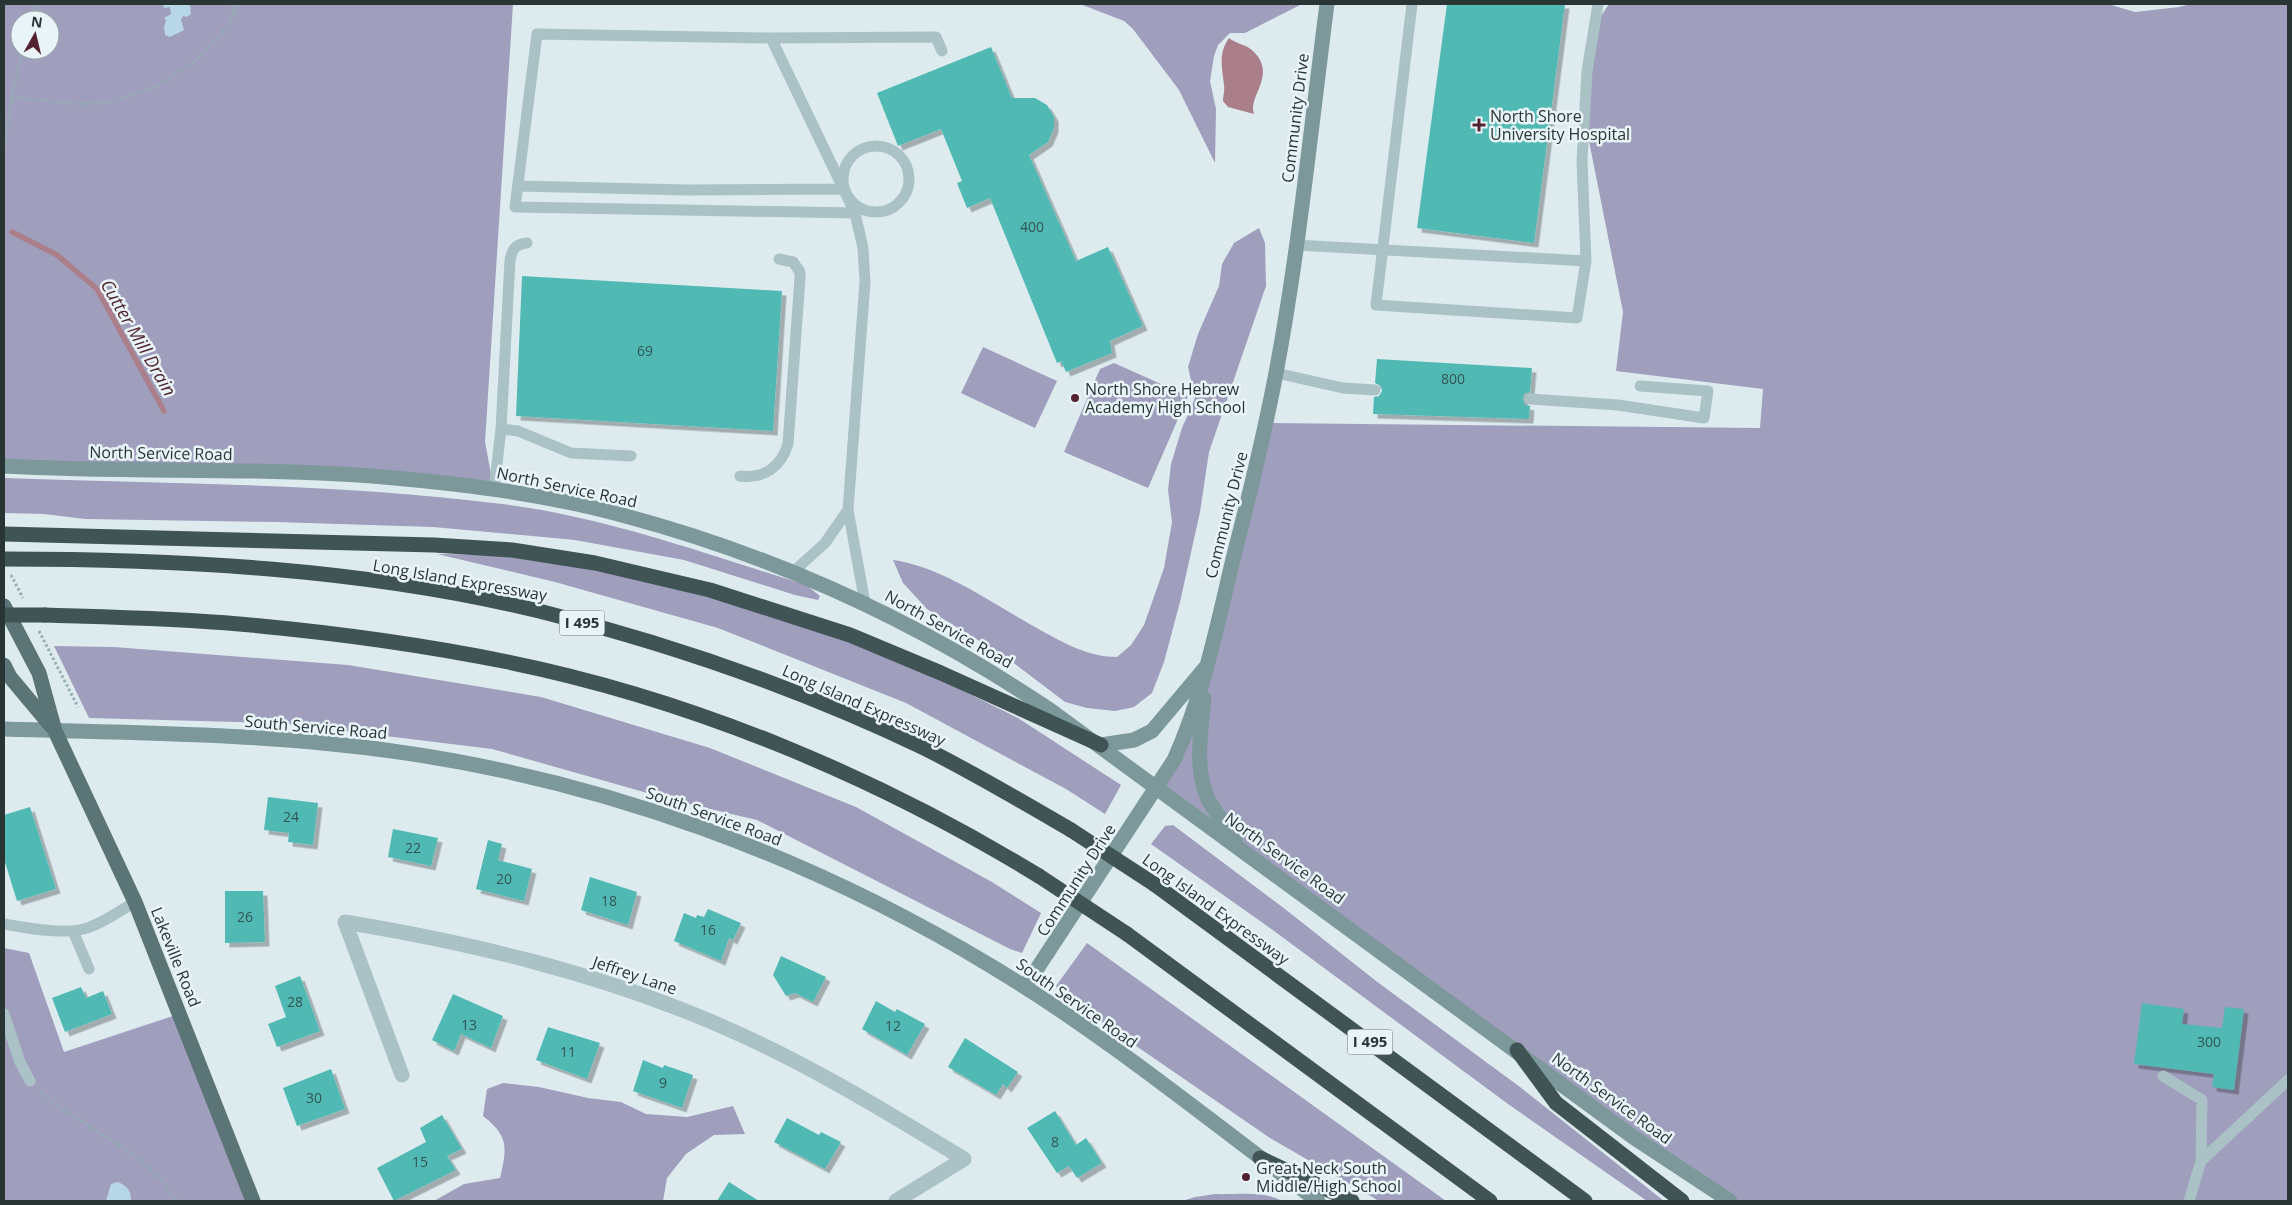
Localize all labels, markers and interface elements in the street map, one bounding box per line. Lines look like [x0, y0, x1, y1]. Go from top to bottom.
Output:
north arrow [10, 10, 60, 60]
text: N [30, 11, 44, 32]
street label: Community Drive [1276, 52, 1314, 184]
place label: North Shore University Hospital [1490, 105, 1630, 145]
marker: North Shore University Hospital [1472, 118, 1486, 132]
house number: 400 [1020, 217, 1044, 236]
water label: Cutter Mill Drain [96, 275, 182, 400]
house number: 69 [637, 341, 653, 360]
house number: 800 [1441, 369, 1465, 388]
place label: North Shore Hebrew Academy High School [1085, 378, 1245, 418]
marker: North Shore Hebrew Academy High School [1069, 392, 1081, 404]
street label: North Service Road [89, 441, 233, 465]
street label: Community Drive [1200, 449, 1252, 581]
street label: North Service Road [495, 461, 639, 513]
street label: Long Island Expressway [371, 554, 550, 606]
street label: North Service Road [881, 585, 1017, 673]
road number: I 495 [560, 610, 604, 636]
street label: Long Island Expressway [779, 659, 950, 751]
street label: South Service Road [244, 710, 388, 744]
street label: South Service Road [643, 781, 785, 851]
house number: 24 [283, 807, 299, 826]
street label: North Service Road [1221, 807, 1349, 909]
street label: Community Drive [1031, 819, 1121, 941]
house number: 22 [405, 838, 421, 857]
street label: Long Island Expressway [1138, 848, 1295, 970]
house number: 20 [496, 869, 512, 888]
house number: 18 [601, 891, 617, 910]
street label: Lakeville Road [146, 904, 206, 1010]
house number: 26 [237, 907, 253, 926]
house number: 16 [700, 920, 716, 939]
street label: Jeffrey Lane [588, 950, 680, 1000]
street label: South Service Road [1012, 953, 1142, 1053]
house number: 28 [287, 992, 303, 1011]
house number: 13 [461, 1015, 477, 1034]
house number: 12 [885, 1016, 901, 1035]
road number: I 495 [1348, 1030, 1392, 1054]
house number: 300 [2197, 1032, 2221, 1051]
house number: 11 [560, 1042, 576, 1061]
street label: North Service Road [1548, 1047, 1676, 1149]
house number: 9 [659, 1073, 667, 1092]
house number: 30 [306, 1088, 322, 1107]
house number: 8 [1051, 1132, 1059, 1151]
house number: 15 [412, 1152, 428, 1171]
place label: Great Neck South Middle/High School [1256, 1157, 1401, 1197]
marker: Great Neck South Middle/High School [1240, 1171, 1252, 1183]

